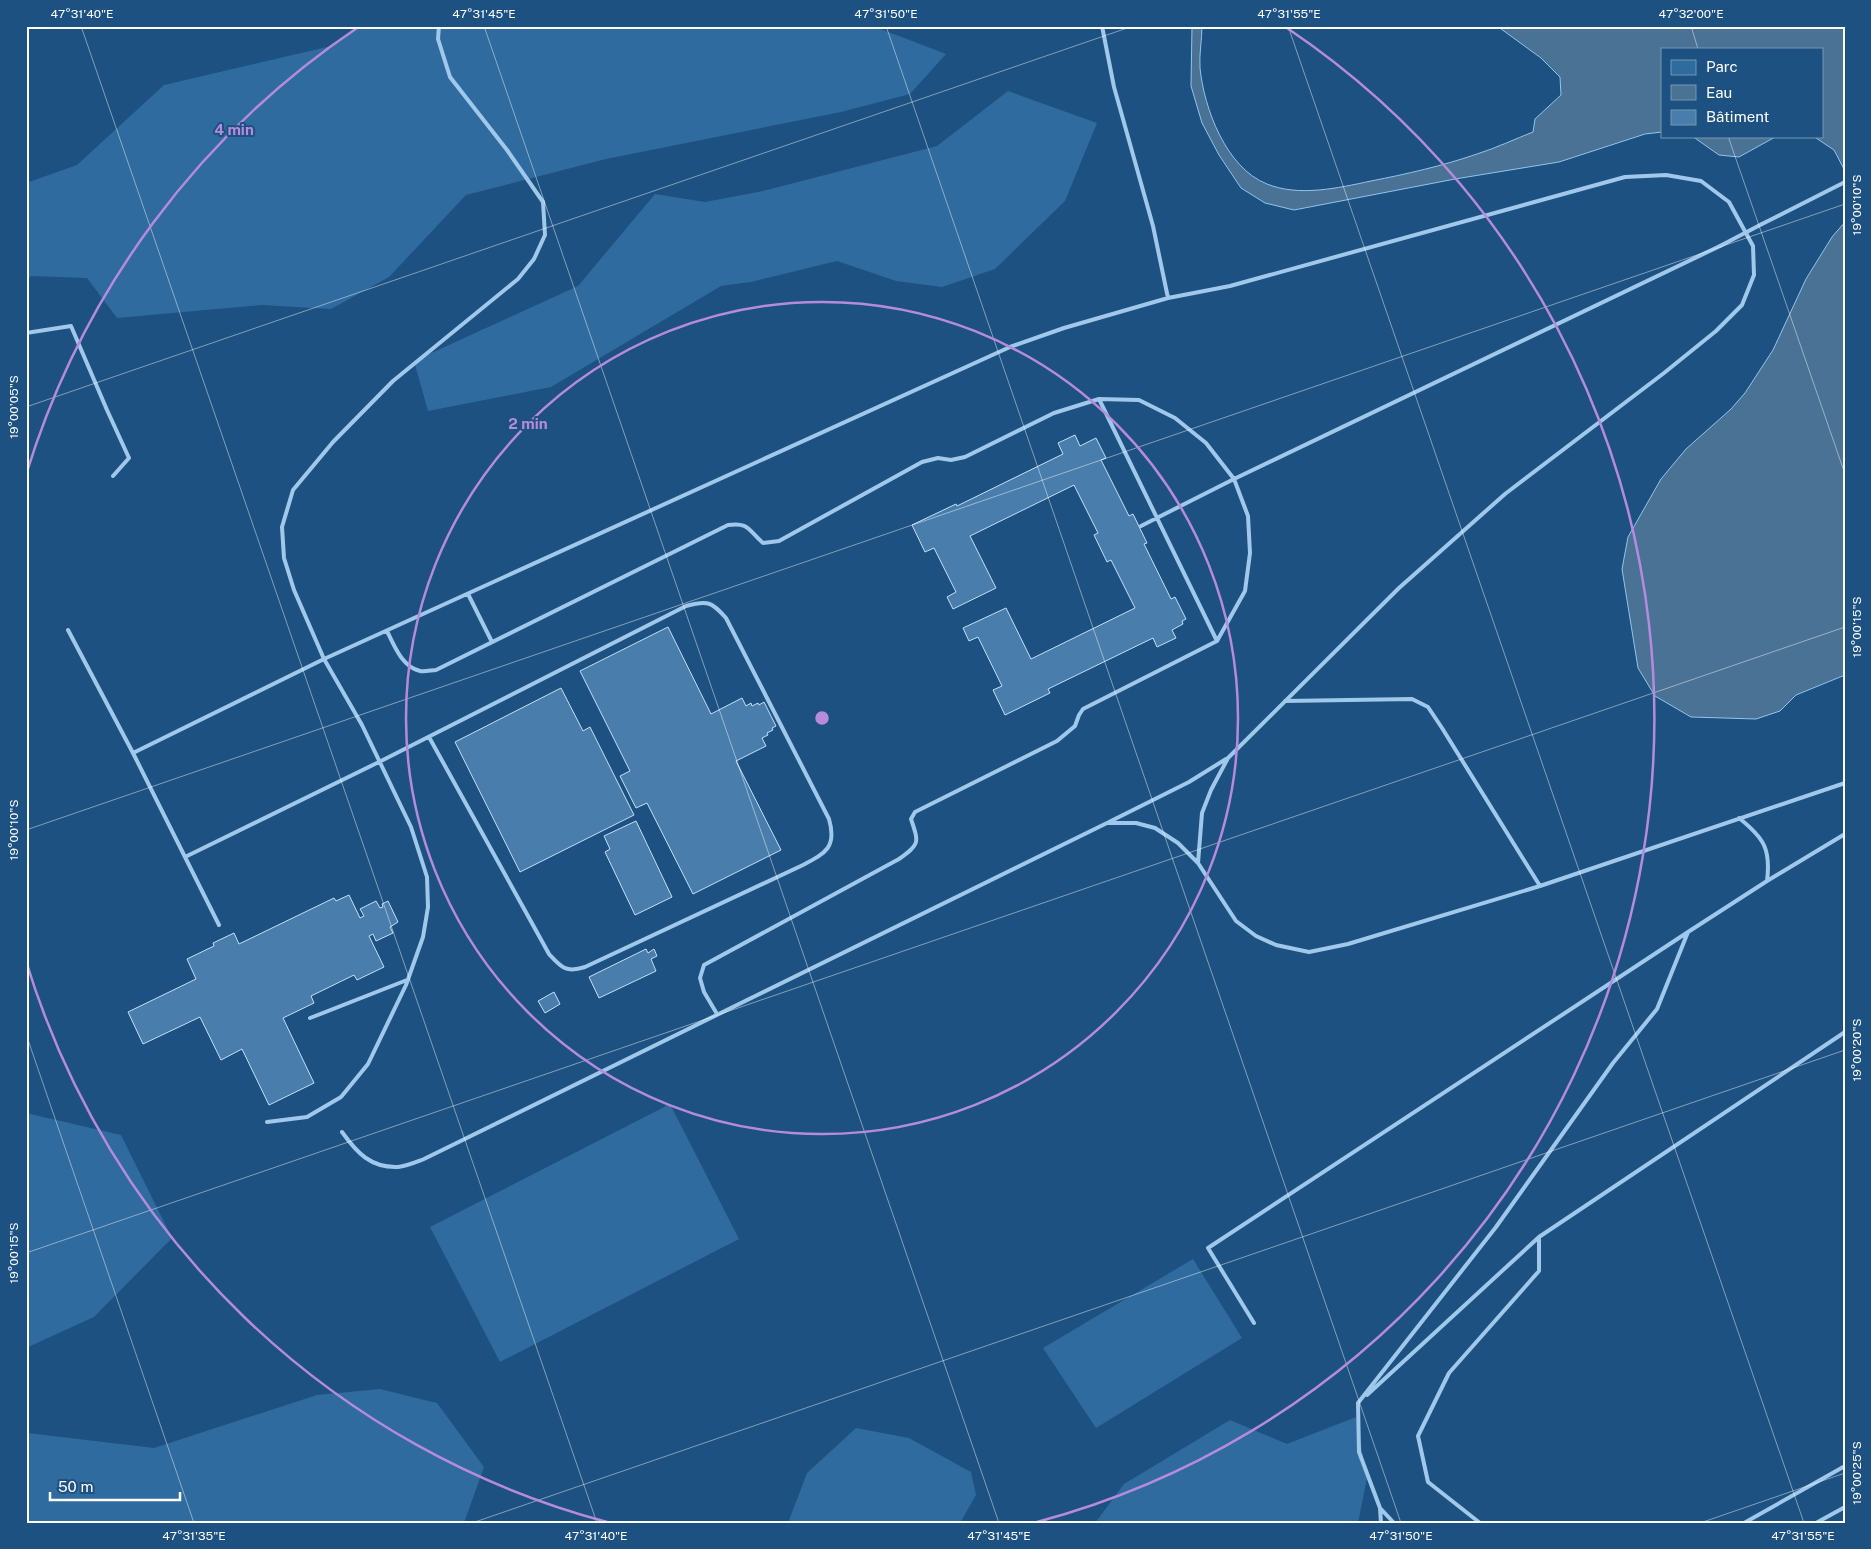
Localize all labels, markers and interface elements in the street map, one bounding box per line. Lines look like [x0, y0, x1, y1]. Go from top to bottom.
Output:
text: 47°31'40"E [50, 7, 114, 21]
text: 47°31'45"E [452, 7, 516, 21]
text: 47°31'50"E [854, 7, 918, 21]
text: 47°31'55"E [1257, 7, 1321, 21]
text: 47°32'00"E [1658, 7, 1724, 21]
legend [1661, 48, 1824, 138]
text: Parc [1706, 58, 1738, 75]
text: Eau [1706, 84, 1732, 101]
text: Bâtiment [1706, 108, 1769, 125]
text: 4 min [214, 121, 254, 138]
text: 19°00'10"S [1850, 175, 1864, 235]
text: 19°00'05"S [7, 375, 21, 439]
text: 2 min [508, 415, 548, 432]
text: 19°00'15"S [1850, 596, 1864, 658]
centre of rings [813, 709, 831, 727]
text: 19°00'10"S [7, 800, 21, 860]
text: 19°00'20"S [1850, 1018, 1864, 1082]
text: 19°00'15"S [7, 1222, 21, 1284]
text: 19°00'25"S [1850, 1441, 1864, 1505]
scale bar [50, 1469, 180, 1501]
text: 50 m [58, 1478, 93, 1495]
text: 47°31'35"E [162, 1529, 226, 1543]
text: 47°31'40"E [564, 1529, 628, 1543]
text: 47°31'45"E [967, 1529, 1031, 1543]
text: 47°31'50"E [1369, 1529, 1433, 1543]
text: 47°31'55"E [1771, 1529, 1835, 1543]

